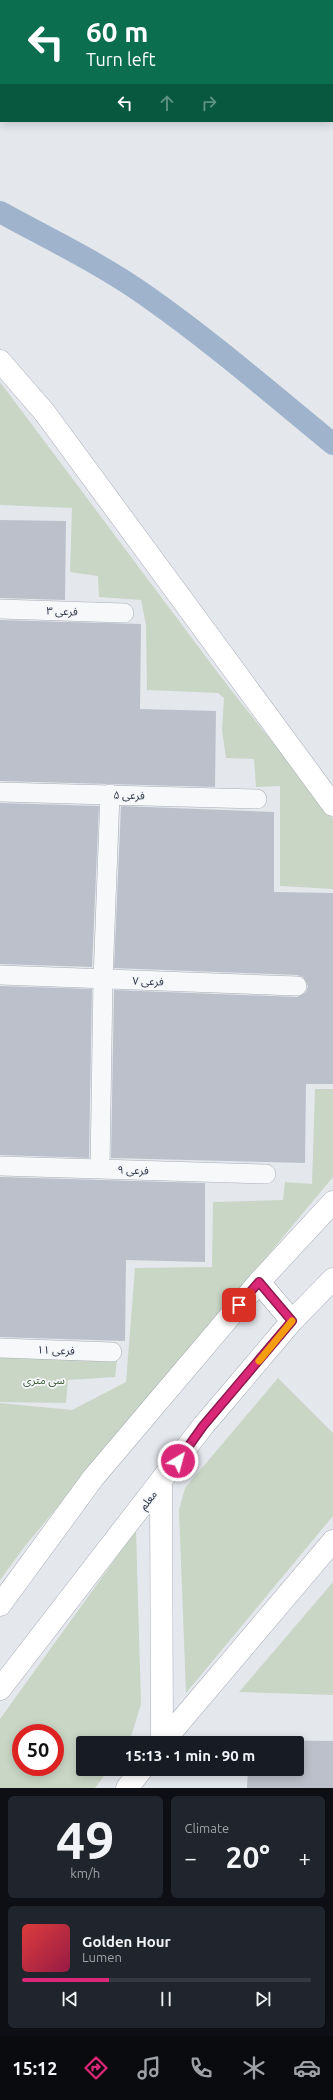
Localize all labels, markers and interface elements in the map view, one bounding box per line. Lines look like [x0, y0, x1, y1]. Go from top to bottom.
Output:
icon: left [20, 16, 72, 68]
text: 60 m [86, 16, 148, 47]
text: Turn left [86, 49, 156, 69]
icon: left [114, 92, 136, 114]
icon: ahead [156, 92, 178, 114]
icon: right [198, 92, 220, 114]
street label: فرعی ۳ [46, 604, 78, 619]
street label: فرعی ۵ [113, 788, 145, 803]
street label: فرعی ۷ [132, 974, 164, 989]
street label: فرعی ۹ [117, 1163, 149, 1178]
pin [222, 1288, 256, 1322]
icon: arrive [228, 1294, 250, 1316]
street label: فرعی ۱۱ [37, 1343, 75, 1358]
park label: سی متری [23, 1374, 65, 1387]
position arrow [157, 1440, 199, 1482]
street label: معلم [137, 1488, 162, 1514]
speed limit sign: 50 [12, 1724, 64, 1776]
text: 15:13 · 1 min · 90 m [125, 1747, 255, 1764]
text: 49 [56, 1811, 115, 1869]
text: Climate [185, 1821, 229, 1835]
text: 20° [226, 1840, 270, 1874]
text: − [185, 1845, 197, 1870]
text: + [299, 1845, 311, 1870]
text: km/h [70, 1866, 100, 1880]
text: Golden Hour [82, 1933, 171, 1950]
text: Lumen [82, 1950, 122, 1964]
icon: previous [59, 1988, 81, 2010]
icon: pause [155, 1988, 177, 2010]
icon: next [252, 1988, 274, 2010]
icon: directions [82, 2054, 110, 2082]
icon: music [135, 2054, 163, 2082]
icon: phone [187, 2054, 215, 2082]
icon: climate [240, 2054, 268, 2082]
icon: car [293, 2054, 321, 2082]
text: 15:12 [12, 2058, 57, 2078]

